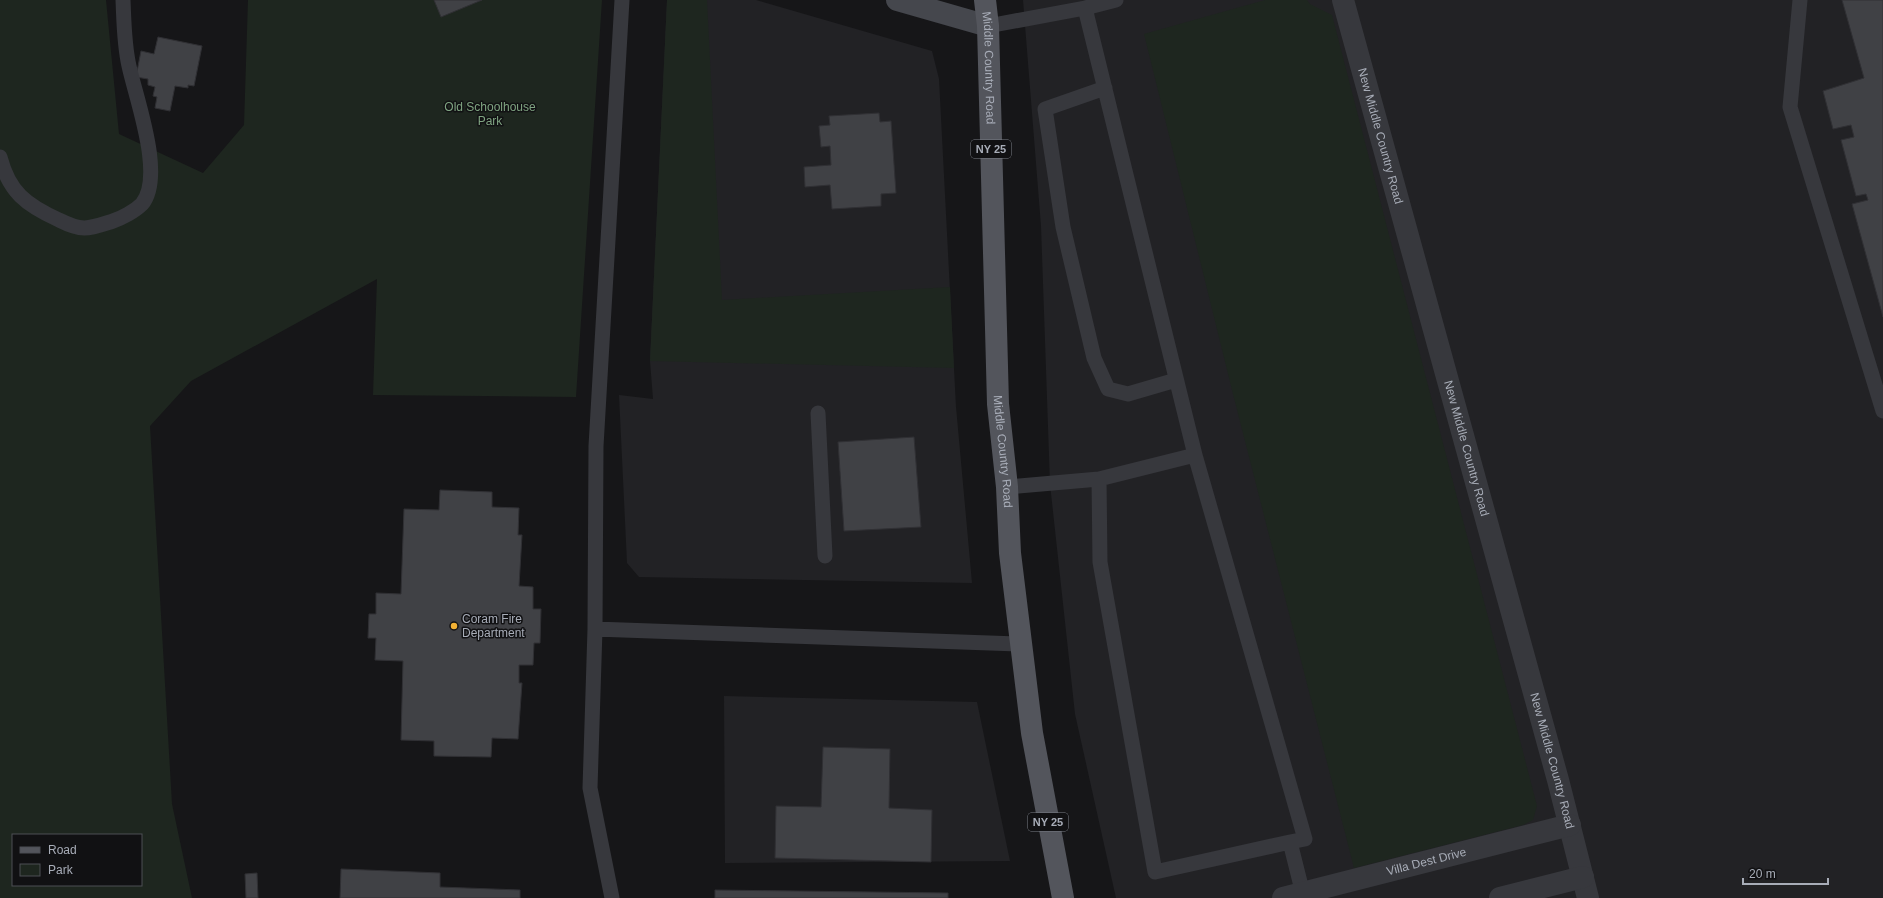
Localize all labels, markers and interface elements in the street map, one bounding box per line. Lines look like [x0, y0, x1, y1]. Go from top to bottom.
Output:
street label: Middle Country Road [979, 11, 998, 124]
street label: New Middle Country Road [1355, 66, 1406, 205]
park label: Old Schoolhouse Park [444, 100, 536, 128]
road number: NY 25 [971, 140, 1011, 158]
street label: New Middle Country Road [1441, 379, 1492, 518]
street label: Middle Country Road [991, 395, 1015, 508]
place label: Coram Fire Department [462, 612, 525, 640]
marker: Coram Fire Department [449, 621, 459, 631]
street label: New Middle Country Road [1527, 691, 1577, 830]
road number: NY 25 [1028, 813, 1068, 831]
legend [12, 834, 142, 886]
text: Road [48, 843, 77, 857]
street label: Villa Dest Drive [1385, 845, 1468, 878]
scale bar [1743, 860, 1828, 886]
text: Park [48, 863, 74, 877]
text: 20 m [1749, 867, 1776, 881]

